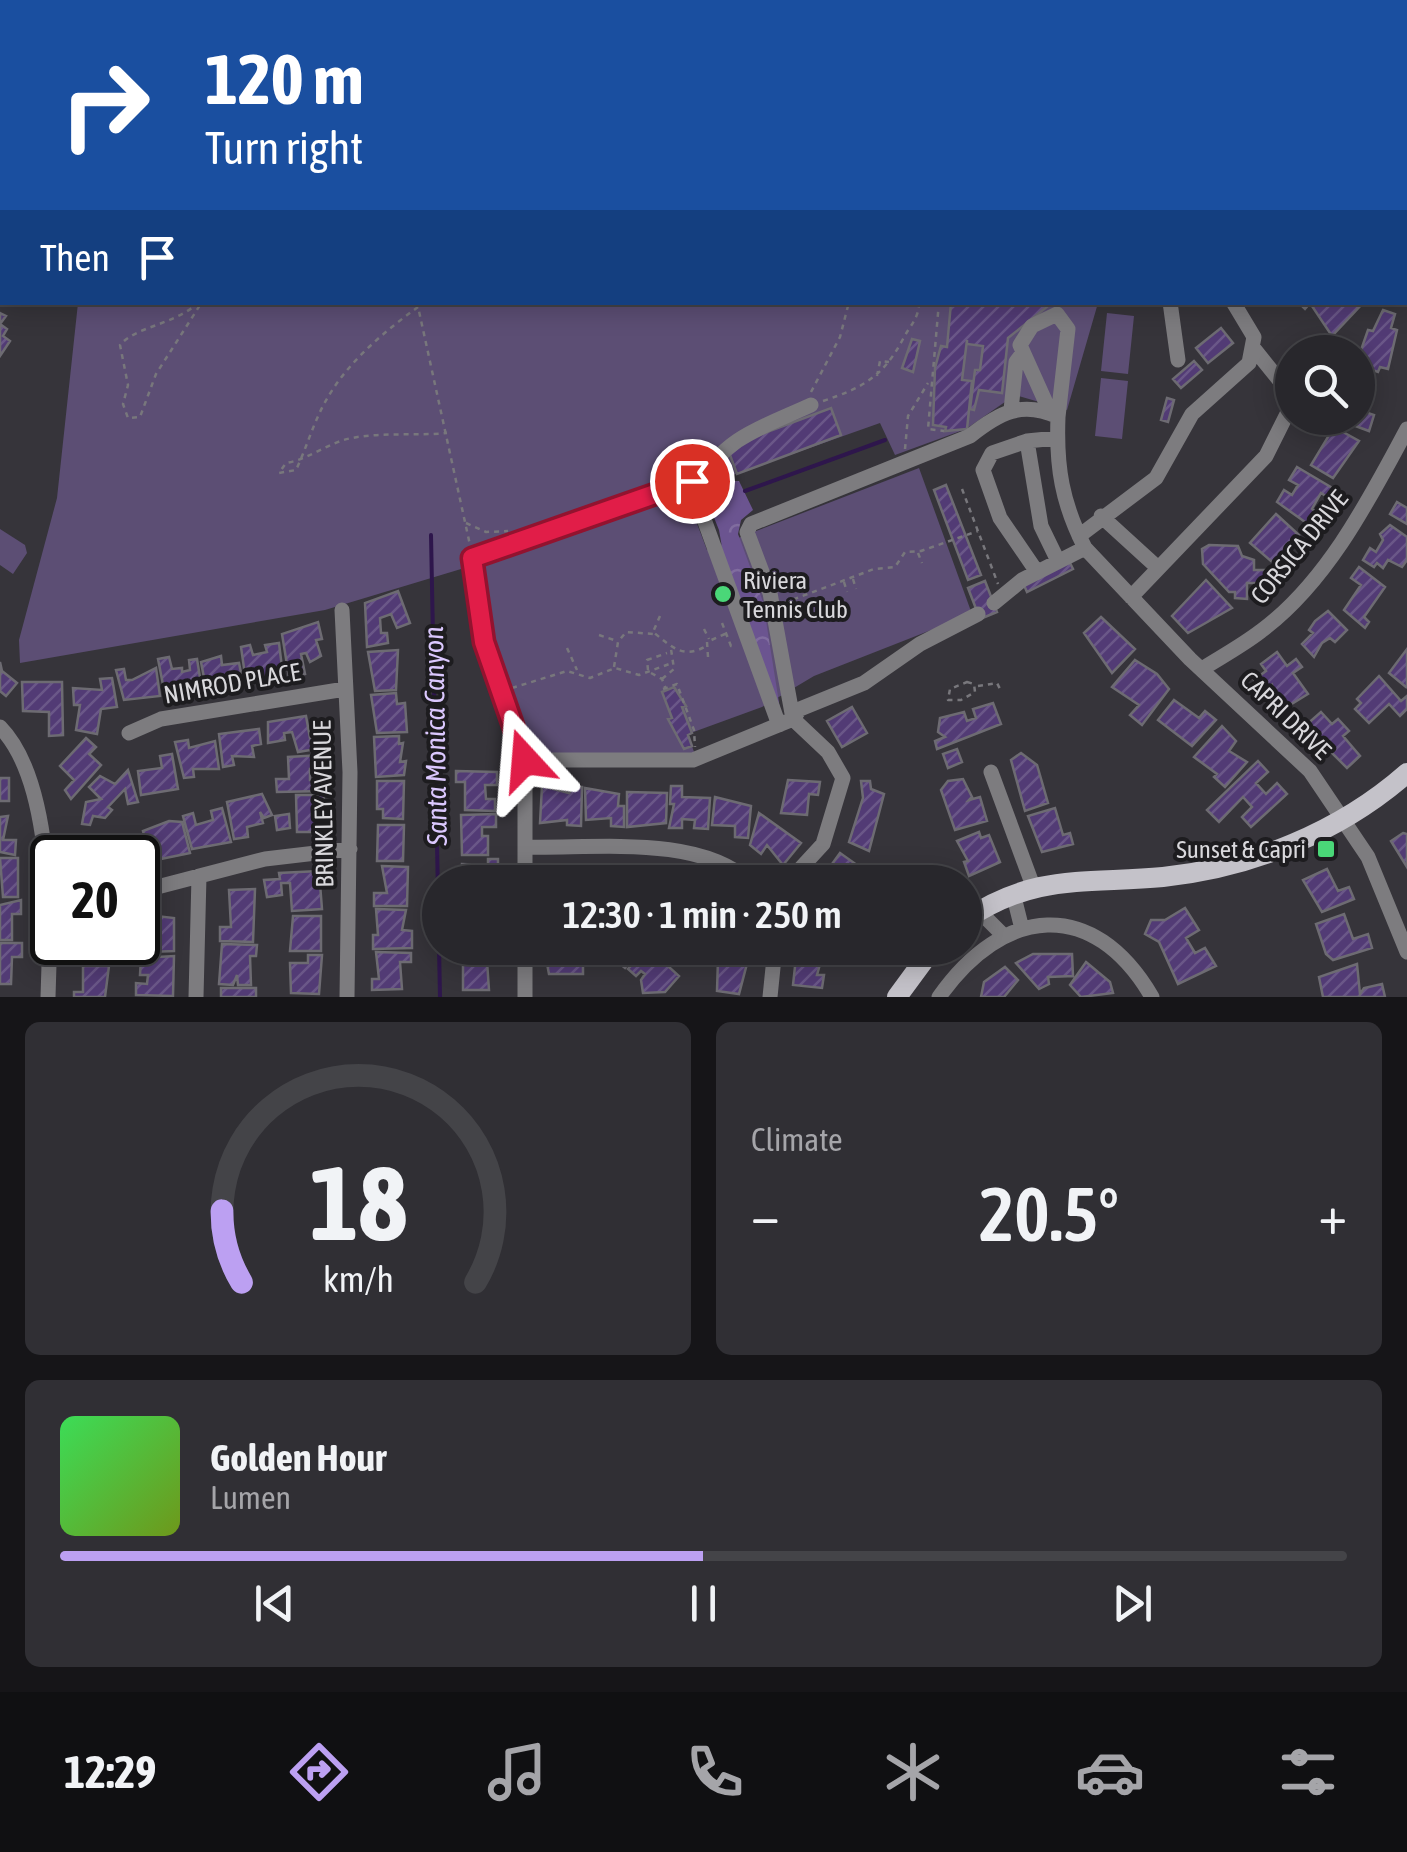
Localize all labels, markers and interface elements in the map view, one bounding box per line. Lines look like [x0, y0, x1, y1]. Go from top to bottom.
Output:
text: 120 m [205, 39, 364, 119]
icon: right [40, 40, 170, 170]
text: Turn right [205, 122, 363, 174]
icon: arrive [130, 230, 185, 285]
text: Then [40, 236, 110, 279]
map controls [1275, 335, 1375, 435]
button: search [1275, 335, 1375, 435]
pin [650, 439, 735, 524]
icon: arrive [665, 454, 720, 509]
street label: CORSICA DRIVE [1245, 485, 1353, 609]
place label: Riviera Tennis Club [743, 566, 848, 623]
marker: Riviera Tennis Club [712, 583, 734, 605]
water label: Santa Monica Canyon [417, 626, 453, 847]
street label: NIMROD PLACE [162, 657, 303, 709]
street label: CAPRI DRIVE [1235, 665, 1337, 765]
position arrow [473, 708, 577, 812]
street label: BRINKLEY AVENUE [308, 720, 338, 888]
speed limit sign: 20 [30, 835, 160, 965]
place label: Sunset & Capri [1176, 835, 1306, 863]
marker: Sunset & Capri [1315, 838, 1337, 860]
text: 12:30 · 1 min · 250 m [562, 893, 842, 936]
text: Climate [751, 1121, 843, 1158]
text: 18 [309, 1143, 407, 1262]
text: 20.5° [979, 1171, 1119, 1257]
text: − [751, 1183, 780, 1246]
text: + [1318, 1183, 1347, 1246]
text: km/h [323, 1259, 393, 1300]
text: Golden Hour [210, 1436, 386, 1479]
text: Lumen [210, 1479, 291, 1516]
icon: previous [247, 1576, 302, 1631]
icon: pause [676, 1576, 731, 1631]
icon: next [1105, 1576, 1160, 1631]
icon: directions [284, 1737, 354, 1807]
icon: music [482, 1737, 552, 1807]
icon: phone [680, 1737, 750, 1807]
icon: climate [878, 1737, 948, 1807]
icon: car [1075, 1737, 1145, 1807]
icon: filters [1273, 1737, 1343, 1807]
text: 12:29 [64, 1746, 157, 1798]

